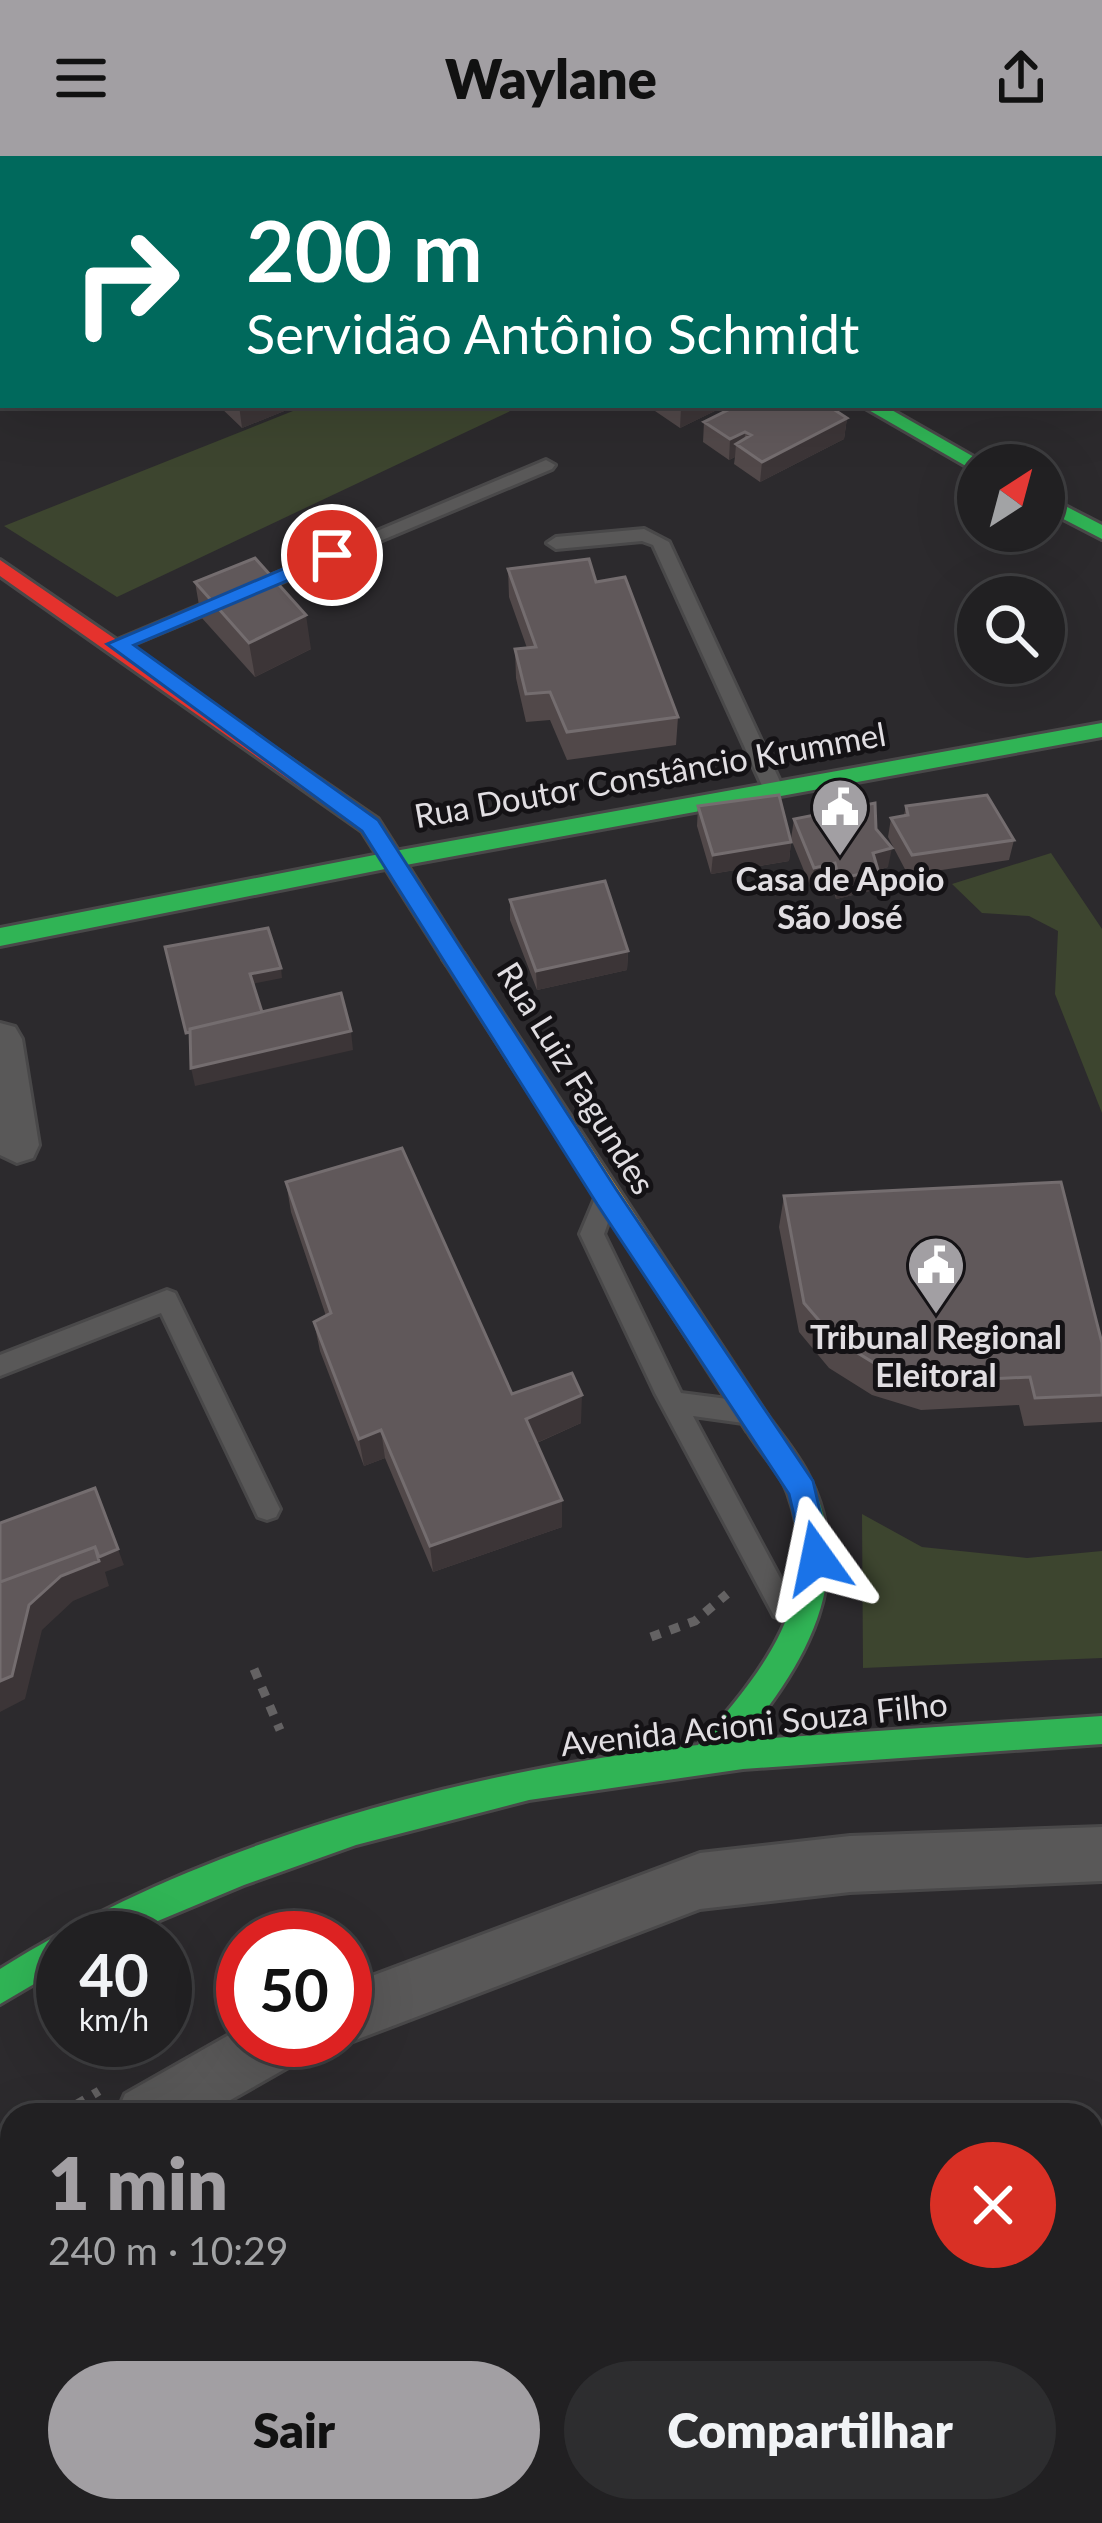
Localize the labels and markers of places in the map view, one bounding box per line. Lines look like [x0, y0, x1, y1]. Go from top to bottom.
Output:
pin [281, 504, 383, 606]
public building icon: Casa de Apoio São José [809, 776, 871, 858]
place label: Casa de Apoio São José [735, 858, 945, 936]
public building icon: Tribunal Regional Eleitoral [905, 1234, 967, 1316]
place label: Tribunal Regional Eleitoral [810, 1316, 1062, 1394]

